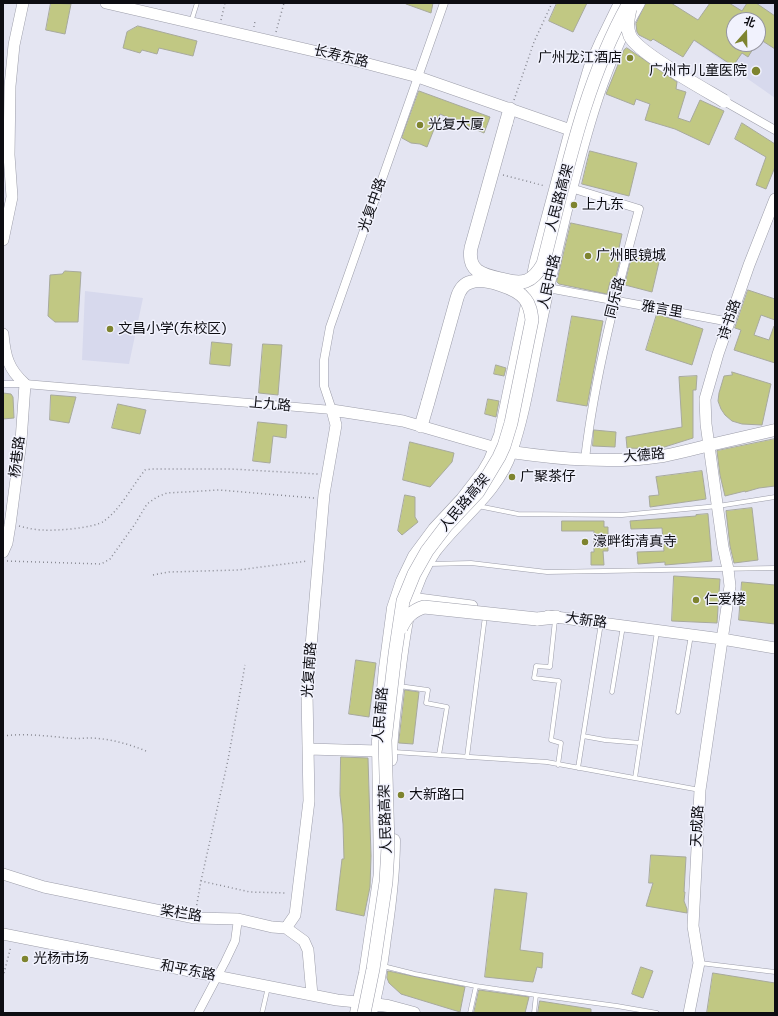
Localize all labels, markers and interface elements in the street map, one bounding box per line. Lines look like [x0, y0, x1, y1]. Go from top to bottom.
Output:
north arrow [726, 12, 766, 52]
text: 北 [742, 13, 757, 30]
street label: 长寿东路 [312, 43, 370, 71]
place label: 广州龙江酒店 [538, 50, 622, 66]
marker: 广州龙江酒店 [625, 53, 635, 63]
place label: 广州市儿童医院 [649, 63, 747, 79]
marker: 广州市儿童医院 [750, 65, 762, 77]
place label: 光复大厦 [428, 117, 484, 133]
marker: 光复大厦 [415, 120, 425, 130]
street label: 人民路高架 [543, 162, 577, 234]
street label: 光复中路 [356, 176, 390, 234]
place label: 上九东 [582, 197, 624, 213]
marker: 上九东 [569, 200, 579, 210]
place label: 广州眼镜城 [596, 248, 666, 264]
marker: 广州眼镜城 [583, 251, 593, 261]
street label: 人民中路 [536, 253, 564, 311]
street label: 同乐路 [603, 276, 629, 320]
street label: 诗书路 [715, 297, 745, 343]
street label: 雅言里 [640, 298, 684, 322]
place label: 文昌小学(东校区) [118, 321, 226, 337]
marker: 文昌小学(东校区) [105, 324, 115, 334]
street label: 上九路 [248, 395, 292, 415]
street label: 杨巷路 [7, 435, 29, 479]
street label: 大德路 [622, 446, 666, 466]
place label: 广聚茶仔 [520, 469, 576, 485]
street label: 人民路高架 [436, 471, 494, 535]
marker: 广聚茶仔 [507, 472, 517, 482]
place label: 濠畔街清真寺 [593, 534, 677, 550]
marker: 濠畔街清真寺 [580, 537, 590, 547]
place label: 仁爱楼 [704, 592, 746, 608]
marker: 仁爱楼 [691, 595, 701, 605]
street label: 大新路 [564, 610, 608, 632]
street label: 光复南路 [300, 641, 320, 699]
street label: 人民南路 [370, 686, 392, 744]
street label: 人民路高架 [376, 784, 396, 854]
place label: 大新路口 [409, 787, 465, 803]
marker: 大新路口 [396, 790, 406, 800]
street label: 天成路 [689, 805, 707, 847]
street label: 桨栏路 [159, 902, 203, 926]
place label: 光杨市场 [33, 951, 89, 967]
marker: 光杨市场 [20, 954, 30, 964]
street label: 和平东路 [159, 957, 217, 985]

